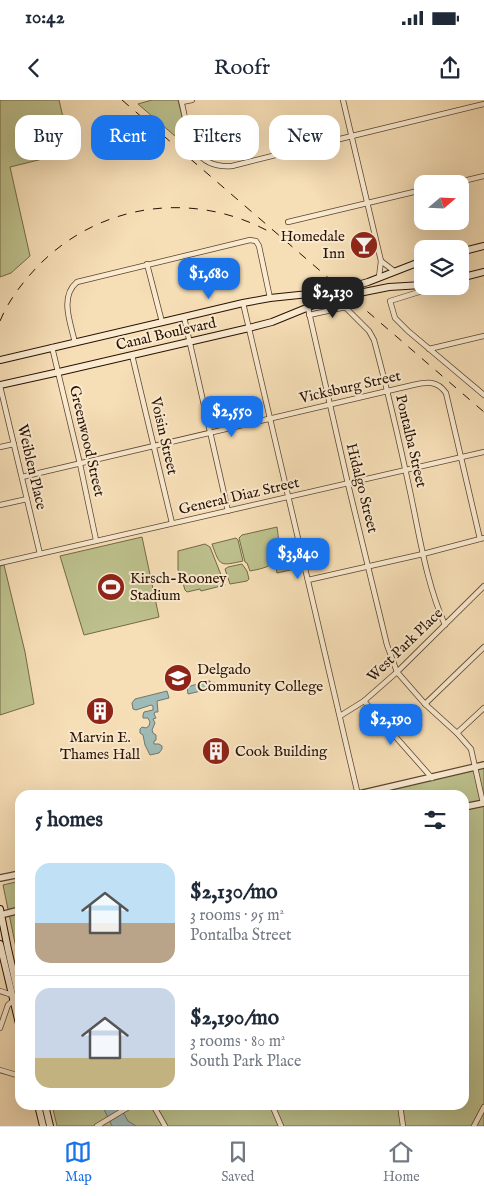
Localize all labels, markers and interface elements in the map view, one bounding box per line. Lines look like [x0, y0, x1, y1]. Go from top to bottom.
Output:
text: 10:42 [25, 6, 65, 30]
icon: back [20, 54, 48, 82]
text: Roofr [214, 54, 270, 82]
icon: share [436, 54, 464, 82]
chip: Buy [15, 115, 81, 160]
chip: Rent [91, 115, 165, 160]
chip: Filters [175, 115, 259, 160]
chip: New [269, 115, 340, 160]
north arrow [414, 175, 469, 230]
map controls [414, 175, 469, 295]
place label: Homedale Inn [280, 227, 345, 263]
bar icon: Homedale Inn [349, 230, 379, 260]
button: layers [414, 240, 469, 295]
pin: $1,680 [168, 258, 250, 300]
text: $1,680 [189, 264, 229, 284]
pin: $2,130 [292, 276, 374, 319]
text: $2,130 [313, 283, 353, 303]
street label: Canal Boulevard [114, 313, 219, 355]
street label: Vicksburg Street [297, 366, 403, 408]
street label: Greenwood Street [65, 384, 109, 498]
street label: Pontalba Street [391, 393, 431, 489]
street label: Voisin Street [146, 394, 182, 477]
pin: $2,550 [191, 396, 273, 438]
text: $2,550 [212, 402, 252, 422]
street label: Weiblen Place [13, 422, 51, 512]
street label: Hidalgo Street [342, 441, 382, 535]
street label: General Diaz Street [177, 473, 301, 519]
pin: $3,840 [257, 538, 339, 580]
text: $3,840 [277, 544, 319, 564]
place label: Kirsch-Rooney Stadium [130, 569, 227, 605]
sports icon: Kirsch-Rooney Stadium [96, 572, 126, 602]
street label: West Park Place [363, 604, 447, 686]
place label: Delgado Community College [197, 660, 323, 696]
school or university icon: Delgado Community College [163, 663, 193, 693]
building icon: Marvin E. Thames Hall [85, 696, 115, 726]
pin: $2,190 [350, 704, 432, 746]
text: $2,190 [370, 710, 412, 730]
place label: Marvin E. Thames Hall [60, 728, 141, 764]
building icon: Cook Building [201, 736, 231, 766]
place label: Cook Building [235, 742, 328, 761]
icon: filters [421, 806, 449, 834]
text: 5 homes [35, 807, 103, 834]
text: $2,130/mo [190, 879, 278, 906]
icon: home [75, 883, 135, 943]
text: 3 rooms · 95 m² [190, 906, 284, 926]
text: Pontalba Street [190, 926, 291, 946]
text: $2,190/mo [190, 1005, 279, 1032]
icon: home [75, 1008, 135, 1068]
text: 3 rooms · 80 m² [190, 1032, 286, 1052]
text: South Park Place [190, 1052, 301, 1072]
tab: Map [64, 1138, 92, 1186]
tab: Saved [221, 1138, 254, 1186]
tab: Home [383, 1138, 420, 1186]

